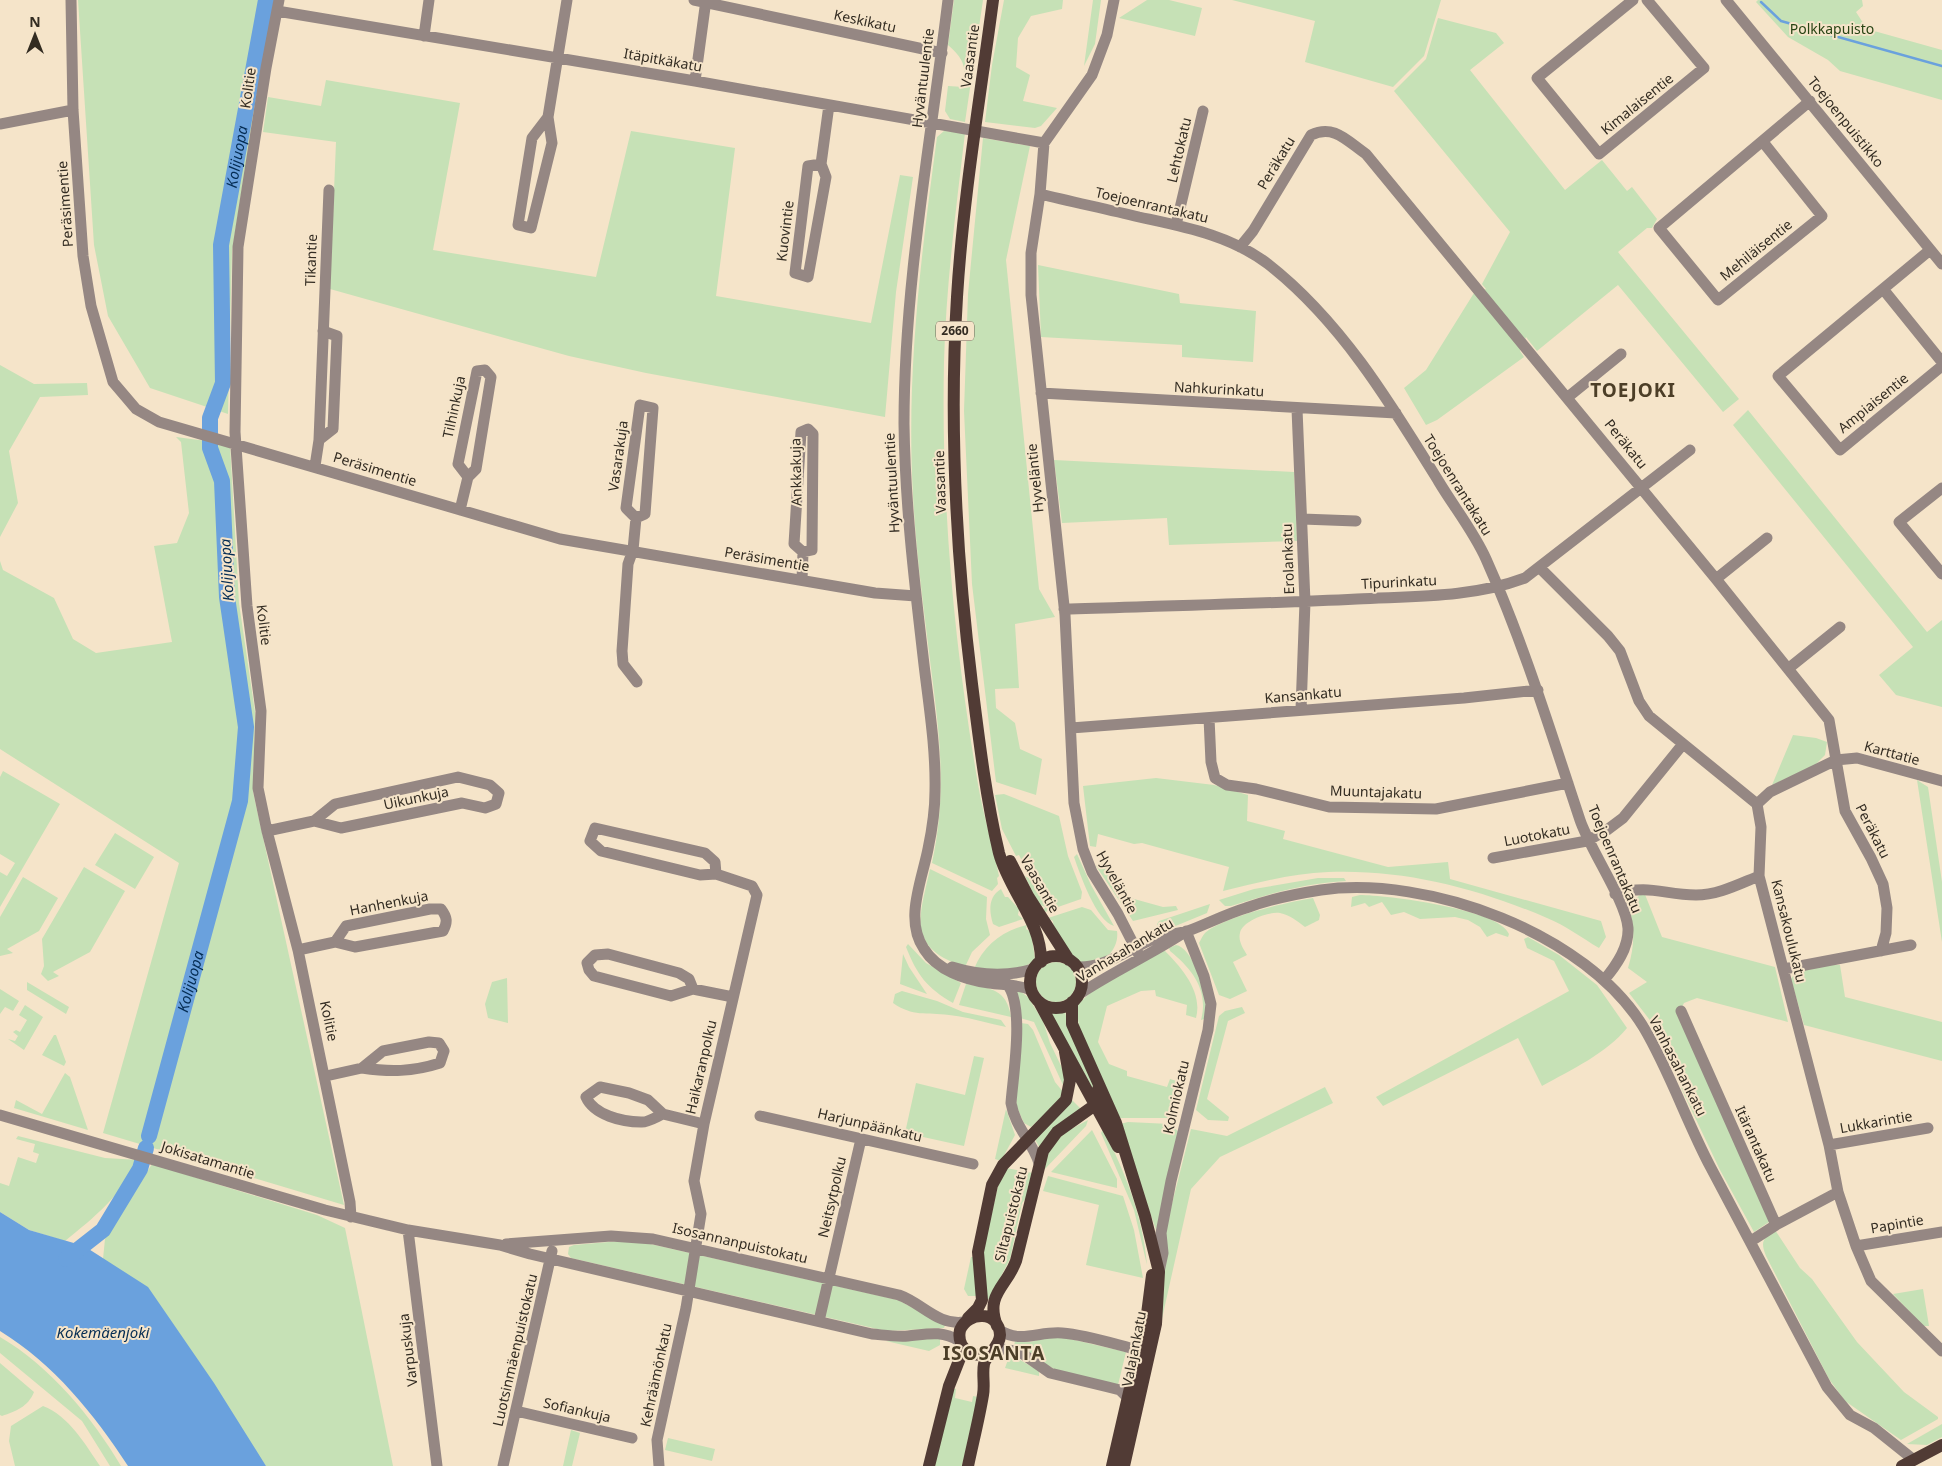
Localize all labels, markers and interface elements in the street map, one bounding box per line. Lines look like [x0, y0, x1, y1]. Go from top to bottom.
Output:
street label: Keskikatu [832, 5, 898, 36]
north arrow [10, 10, 60, 60]
text: N [29, 12, 41, 31]
park label: Polkkapuisto [1790, 19, 1874, 38]
street label: Vaasantie [956, 23, 983, 89]
street label: Hyväntuulentie [907, 27, 938, 129]
street label: Itäpitkäkatu [622, 43, 704, 76]
street label: Kolitie [235, 66, 260, 110]
street label: Kimalaisentie [1596, 68, 1677, 139]
street label: Toejoenpuistikko [1804, 72, 1889, 171]
street label: Lehtokatu [1162, 115, 1195, 184]
water label: Kolijuopa [221, 123, 252, 189]
street label: Peräkatu [1252, 133, 1299, 193]
street label: Peräsimentie [52, 160, 77, 248]
street label: Toejoenrantakatu [1094, 182, 1211, 227]
street label: Kuovintie [771, 199, 798, 263]
street label: Mehiläisentie [1716, 215, 1796, 285]
street label: Tikantie [300, 234, 321, 286]
road number: 2660 [936, 322, 974, 341]
street label: Ampiaisentie [1833, 368, 1912, 437]
street label: Tilhinkuja [438, 374, 469, 440]
street label: Nahkurinkatu [1173, 377, 1265, 400]
district label: TOEJOKI [1590, 377, 1676, 403]
street label: Peräkatu [1601, 415, 1652, 472]
street label: Vasarakuja [603, 419, 632, 493]
street label: Toejoenrantakatu [1420, 431, 1497, 539]
street label: Hyväntuulentie [879, 432, 904, 534]
street label: Ankkakuja [785, 438, 806, 506]
street label: Hyveläntie [1021, 443, 1048, 513]
street label: Peräsimentie [331, 447, 419, 490]
street label: Vaasantie [929, 450, 950, 514]
street label: Erolankatu [1277, 523, 1298, 595]
water label: Kolijuopa [214, 538, 238, 602]
street label: Peräsimentie [723, 542, 811, 575]
street label: Tipurinkatu [1361, 570, 1437, 593]
street label: Kolitie [253, 603, 276, 647]
street label: Kansankatu [1264, 682, 1342, 707]
street label: Karttatie [1862, 736, 1922, 769]
street label: Muuntajakatu [1330, 780, 1422, 803]
street label: Uikunkuja [382, 781, 450, 814]
street label: Peräkatu [1852, 800, 1895, 861]
street label: Toejoenrantakatu [1584, 802, 1647, 916]
street label: Luotokatu [1502, 819, 1572, 850]
street label: Hyveläntie [1092, 847, 1143, 917]
street label: Vaasantie [1016, 851, 1065, 916]
street label: Kansakoulukatu [1767, 877, 1811, 984]
street label: Hanhenkuja [348, 886, 430, 919]
street label: Vanhasahankatu [1073, 913, 1177, 986]
water label: Kolijuopa [172, 948, 208, 1014]
street label: Kolitie [316, 999, 343, 1043]
street label: Vanhasahankatu [1645, 1013, 1712, 1119]
street label: Haikaranpolku [680, 1018, 721, 1116]
street label: Kolmiokatu [1158, 1058, 1193, 1136]
street label: Harjunpäänkatu [816, 1103, 924, 1146]
street label: Itärantakatu [1731, 1103, 1782, 1185]
street label: Lukkarintie [1838, 1106, 1914, 1137]
street label: Jokisatamantie [157, 1136, 257, 1183]
street label: Neitsytpolku [813, 1154, 850, 1239]
street label: Siltapuistokatu [989, 1164, 1032, 1264]
street label: Papintie [1869, 1209, 1925, 1238]
street label: Isosannanpuistokatu [671, 1218, 810, 1267]
street label: Luotsinmäenpuistokatu [488, 1272, 541, 1428]
street label: Valajankatu [1117, 1309, 1150, 1388]
street label: Varpuskuja [394, 1313, 421, 1388]
street label: Kehräämönkatu [635, 1321, 676, 1429]
water label: Kokemäenjoki [57, 1322, 151, 1342]
district label: ISOSANTA [943, 1340, 1045, 1366]
street label: Sofiankuja [542, 1393, 613, 1426]

